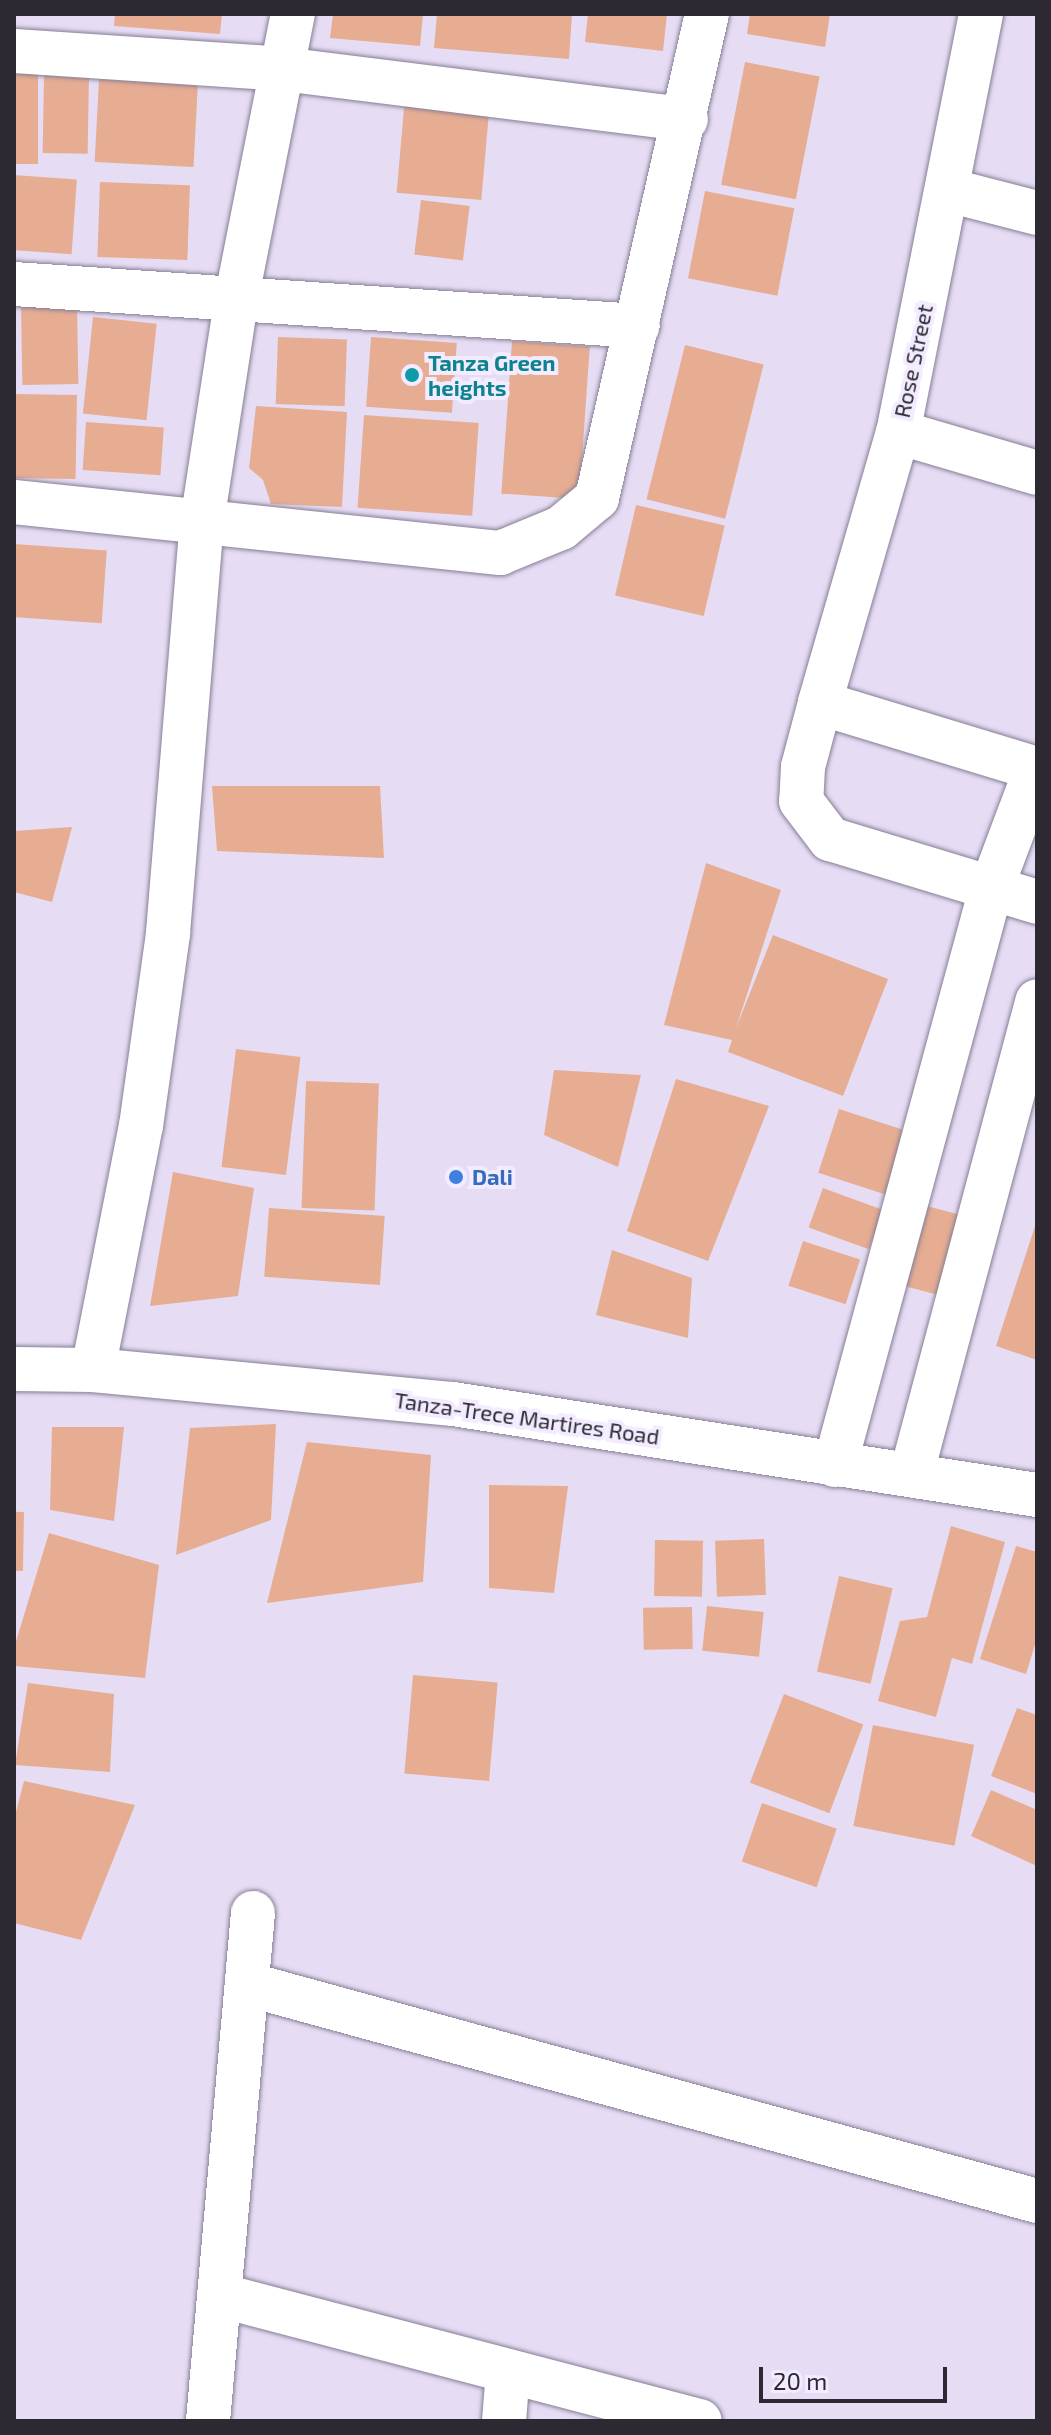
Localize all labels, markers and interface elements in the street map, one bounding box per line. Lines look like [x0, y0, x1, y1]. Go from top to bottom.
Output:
street label: Rose Street [888, 302, 938, 420]
place label: Tanza Green heights [428, 349, 555, 400]
marker: Tanza Green heights [403, 366, 421, 384]
place label: Dali [472, 1164, 513, 1190]
marker: Dali [447, 1168, 465, 1186]
street label: Tanza-Trece Martires Road [393, 1386, 661, 1450]
scale bar [763, 2351, 951, 2401]
text: 20 m [773, 2366, 827, 2395]

